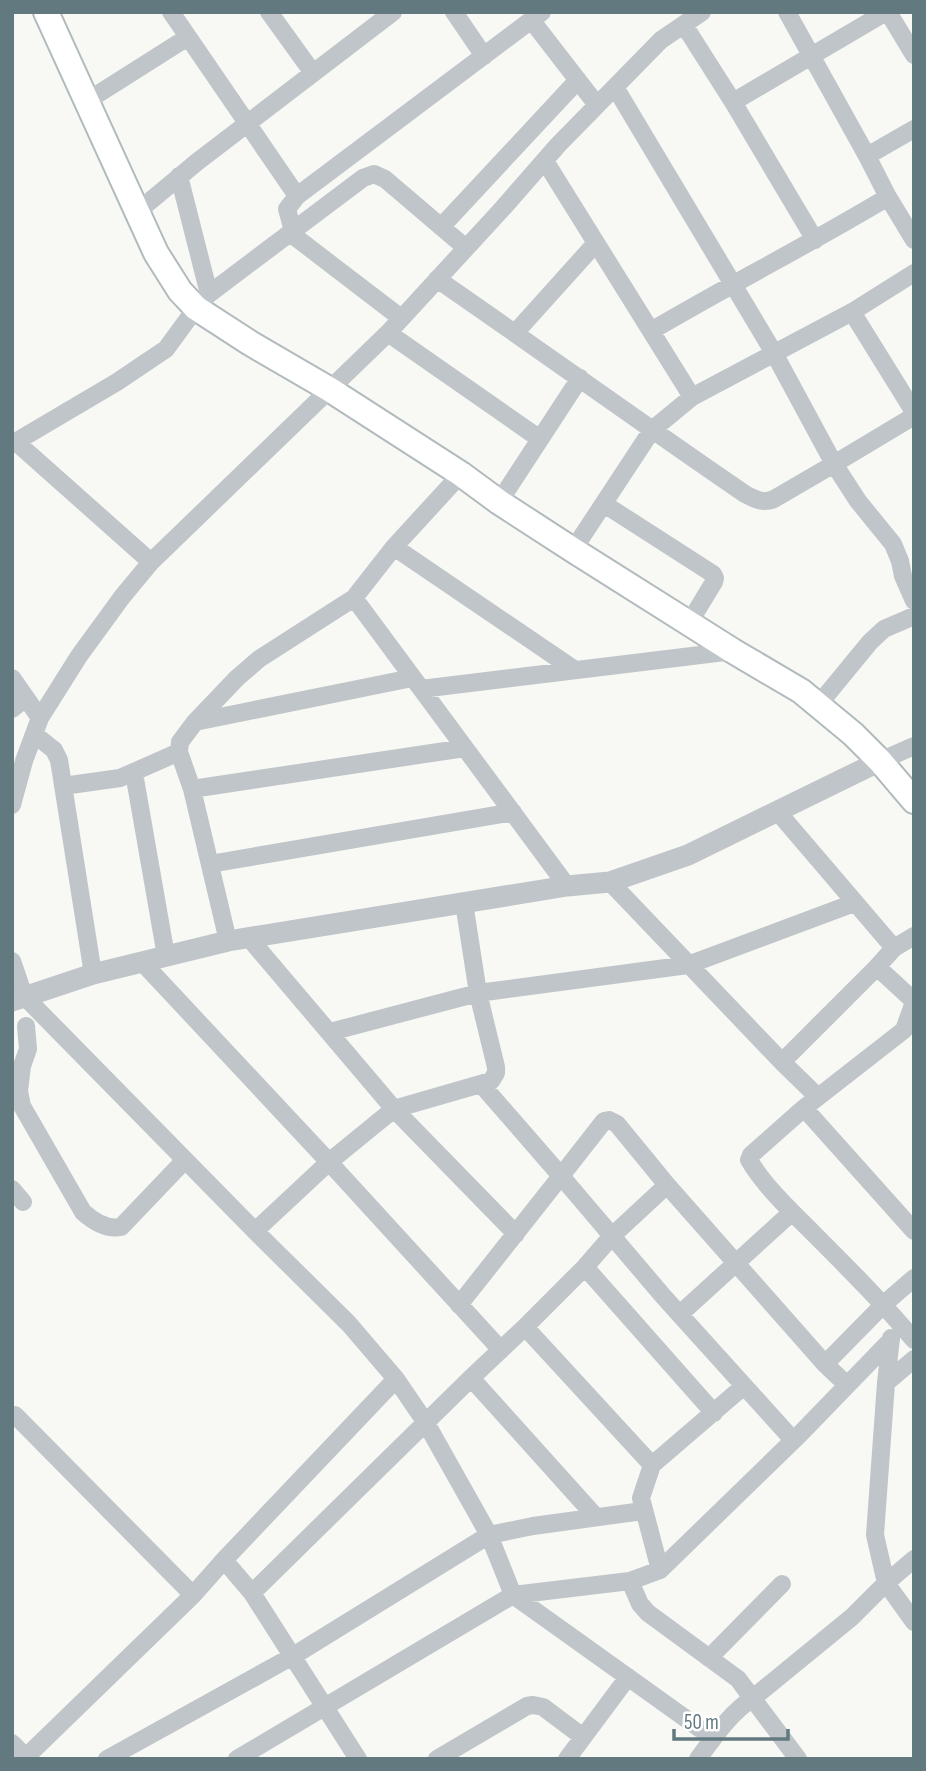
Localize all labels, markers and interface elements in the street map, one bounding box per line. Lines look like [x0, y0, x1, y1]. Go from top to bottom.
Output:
scale bar [674, 1698, 788, 1742]
text: 50 m [684, 1710, 719, 1735]

